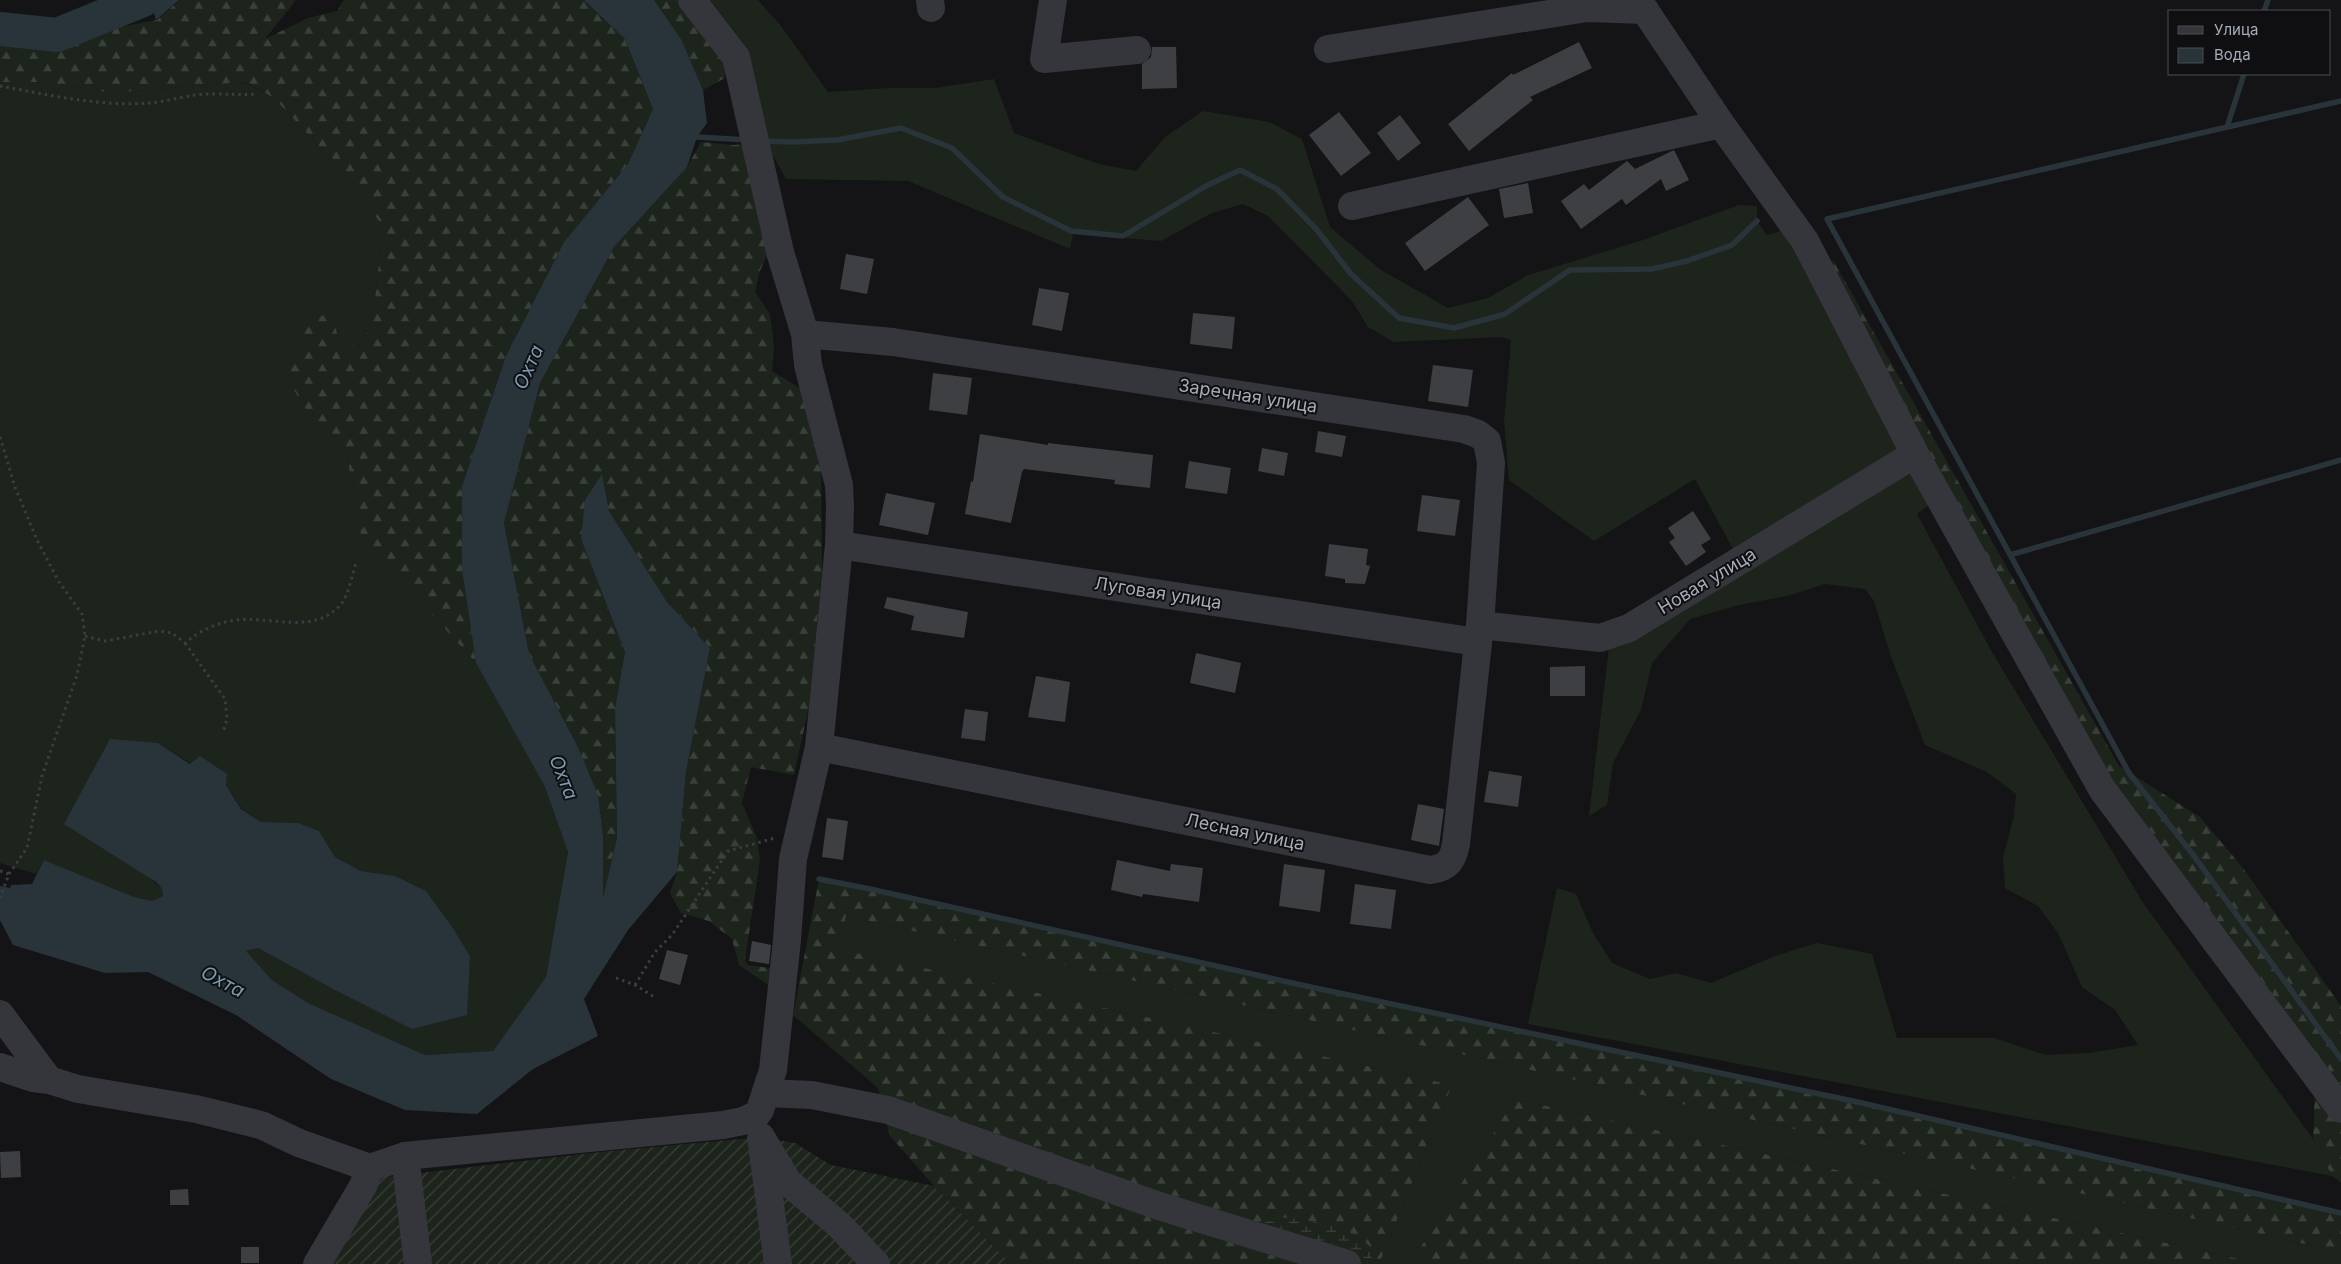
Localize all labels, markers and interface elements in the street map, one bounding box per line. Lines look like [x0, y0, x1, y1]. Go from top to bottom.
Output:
legend [2168, 10, 2331, 75]
text: Улица [2214, 20, 2258, 39]
text: Вода [2214, 45, 2251, 64]
water label: Охта [509, 341, 548, 393]
street label: Заречная улица [1177, 374, 1319, 417]
street label: Новая улица [1654, 543, 1760, 618]
street label: Луговая улица [1093, 572, 1223, 613]
water label: Охта [544, 752, 583, 803]
street label: Лесная улица [1184, 809, 1307, 854]
water label: Охта [197, 961, 249, 1003]

